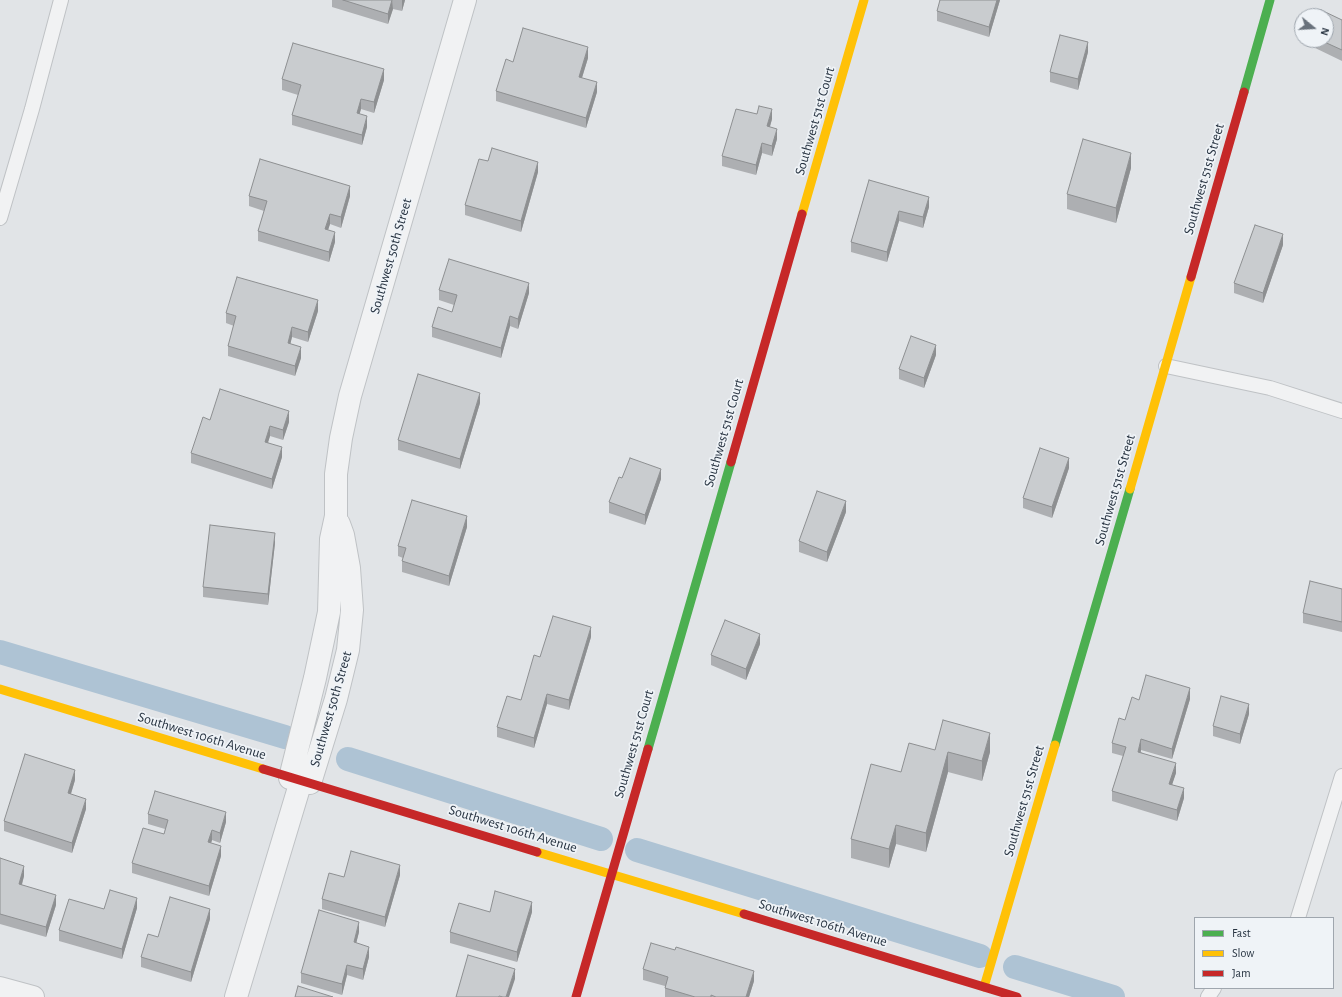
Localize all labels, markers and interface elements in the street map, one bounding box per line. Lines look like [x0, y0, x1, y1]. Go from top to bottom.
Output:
north arrow [1294, 8, 1334, 48]
text: N [1319, 26, 1331, 37]
street label: Southwest 51st Court [791, 65, 839, 177]
street label: Southwest 51st Street [1180, 121, 1228, 237]
street label: Southwest 50th Street [366, 196, 416, 316]
street label: Southwest 51st Court [700, 377, 748, 489]
street label: Southwest 51st Street [1091, 432, 1139, 548]
street label: Southwest 50th Street [306, 649, 356, 769]
street label: Southwest 51st Court [610, 688, 658, 800]
street label: Southwest 106th Avenue [136, 709, 268, 763]
street label: Southwest 51st Street [1000, 743, 1048, 859]
street label: Southwest 106th Avenue [447, 802, 579, 856]
street label: Southwest 106th Avenue [757, 896, 889, 950]
legend [1194, 917, 1334, 989]
text: Fast [1232, 927, 1251, 939]
text: Slow [1232, 947, 1254, 959]
text: Jam [1232, 967, 1251, 979]

